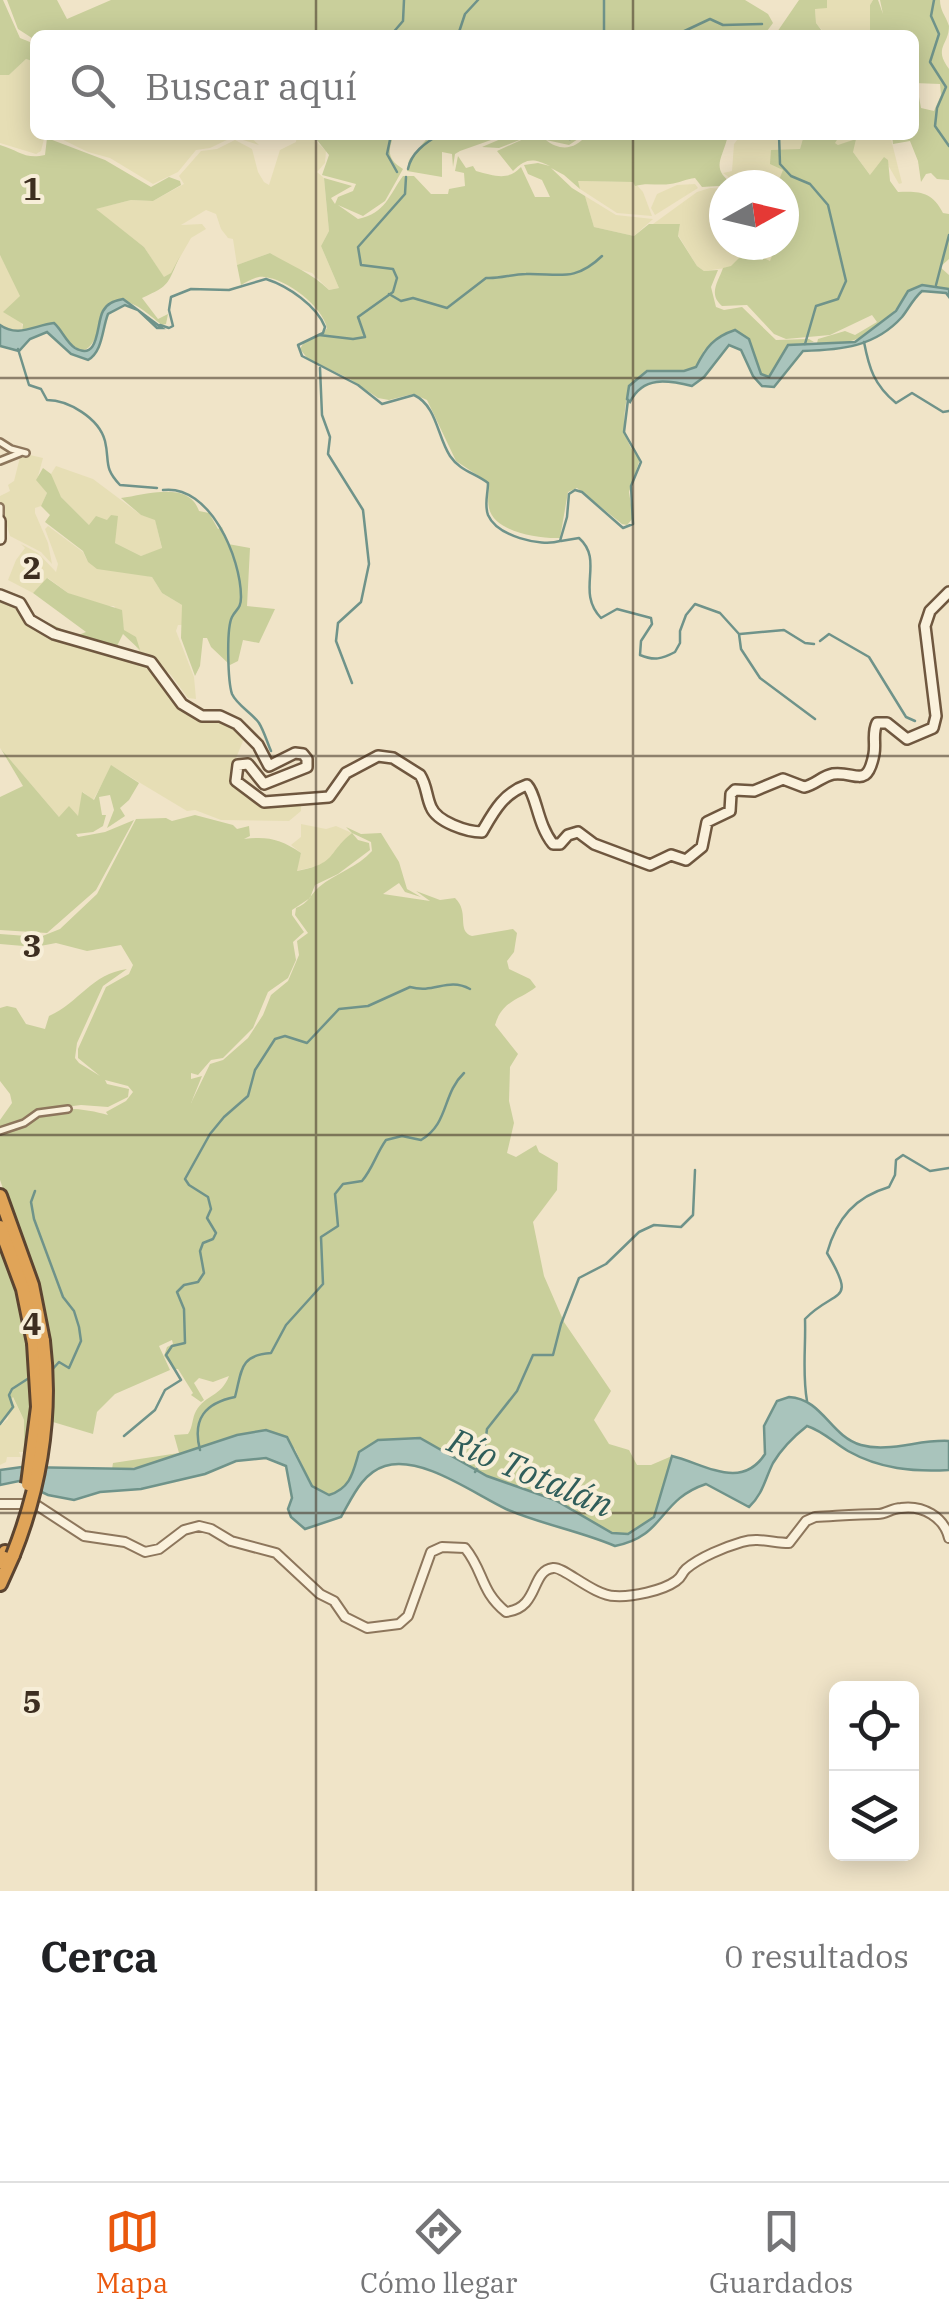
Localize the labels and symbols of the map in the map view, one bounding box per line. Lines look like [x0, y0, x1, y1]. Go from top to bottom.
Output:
text: 1 [22, 167, 42, 209]
north arrow [709, 170, 799, 260]
text: 2 [22, 546, 42, 588]
text: 3 [22, 924, 42, 966]
text: 4 [22, 1302, 42, 1344]
water label: Río Totalán [441, 1416, 620, 1527]
text: 5 [22, 1680, 42, 1722]

